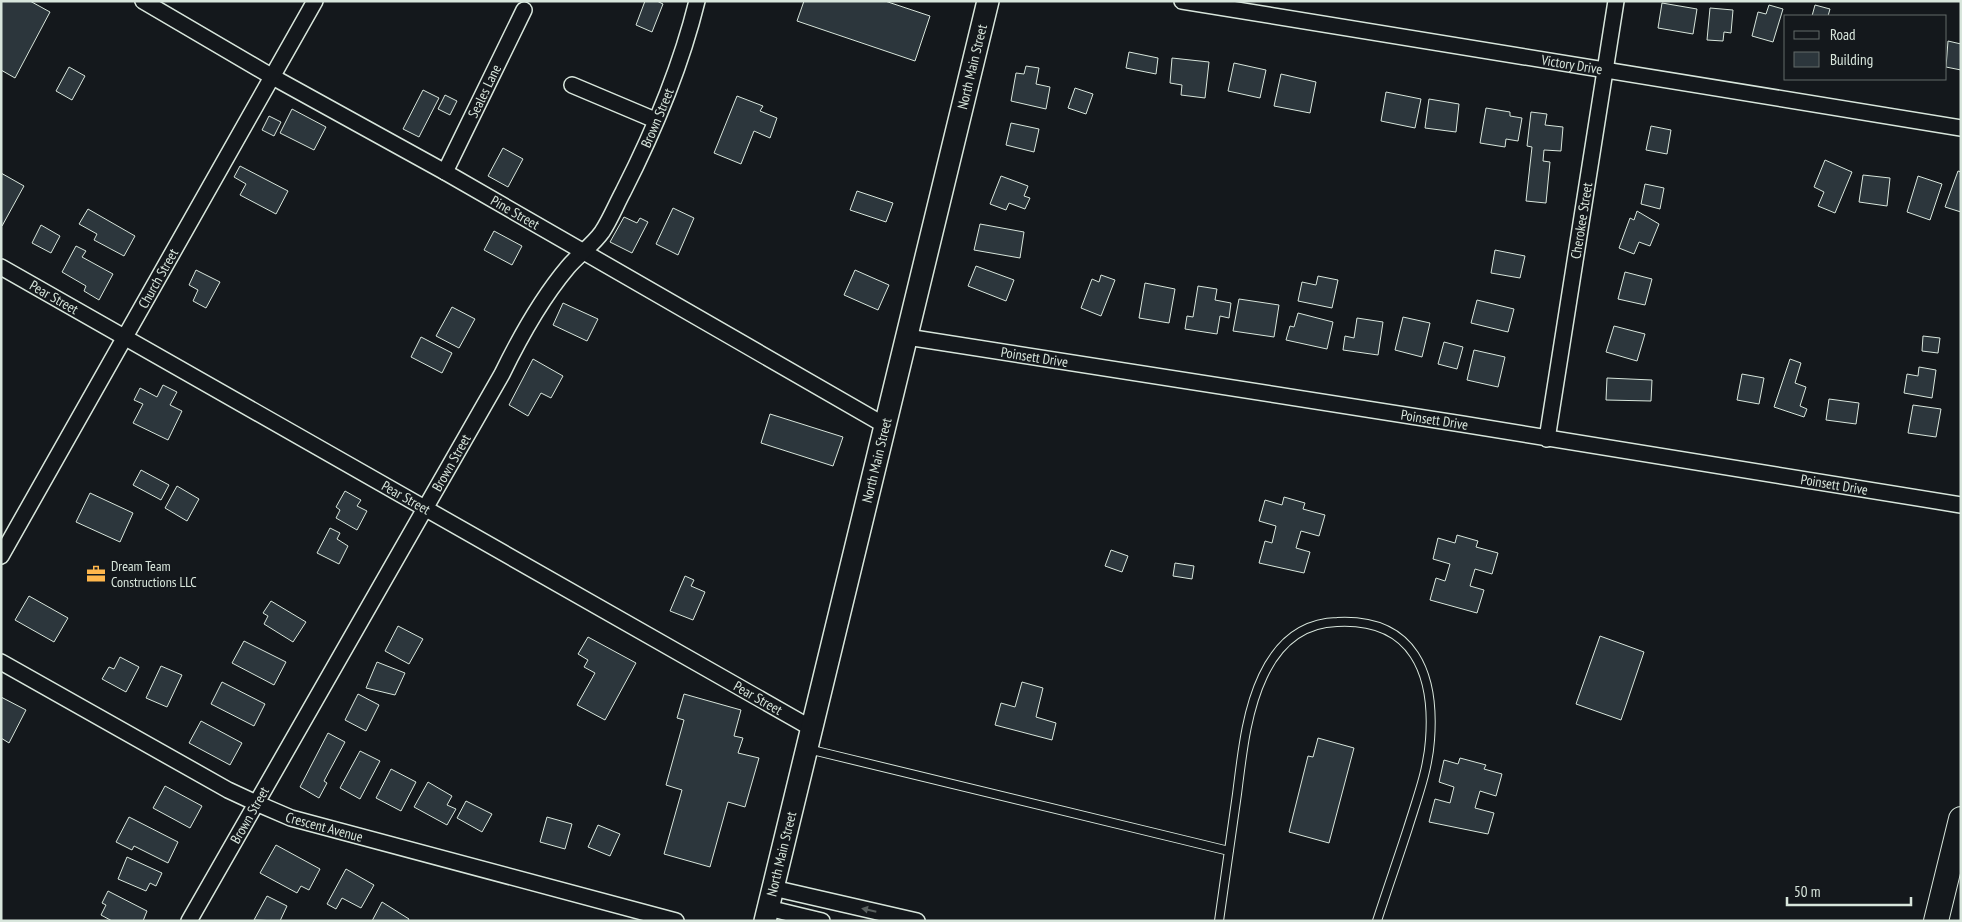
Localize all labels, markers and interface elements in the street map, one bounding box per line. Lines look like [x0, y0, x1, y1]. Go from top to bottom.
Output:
legend [1784, 15, 1947, 80]
street label: North Main Street [953, 22, 991, 111]
text: Road [1830, 25, 1856, 44]
text: Building [1830, 50, 1873, 69]
street label: Victory Drive [1539, 51, 1604, 78]
street label: Seales Lane [464, 61, 505, 121]
street label: Brown Street [637, 85, 678, 150]
street label: Cherokee Street [1567, 181, 1596, 260]
street label: Pine Street [488, 191, 543, 234]
street label: Church Street [134, 245, 182, 311]
street label: Pear Street [26, 276, 82, 318]
street label: Poinsett Drive [1000, 343, 1070, 371]
street label: Poinsett Drive [1400, 406, 1470, 434]
street label: North Main Street [858, 416, 896, 505]
street label: Brown Street [428, 431, 475, 494]
street label: Poinsett Drive [1799, 470, 1869, 499]
street label: Pear Street [378, 477, 434, 519]
place label: Dream Team Constructions LLC [111, 557, 197, 591]
office icon: Dream Team Constructions LLC [85, 563, 107, 585]
street label: Pear Street [730, 677, 786, 719]
street label: Brown Street [226, 783, 273, 847]
street label: Crescent Avenue [283, 808, 365, 846]
street label: North Main Street [762, 810, 800, 898]
scale bar [1787, 874, 1911, 906]
text: 50 m [1794, 882, 1820, 901]
one-way arrow [862, 906, 877, 914]

